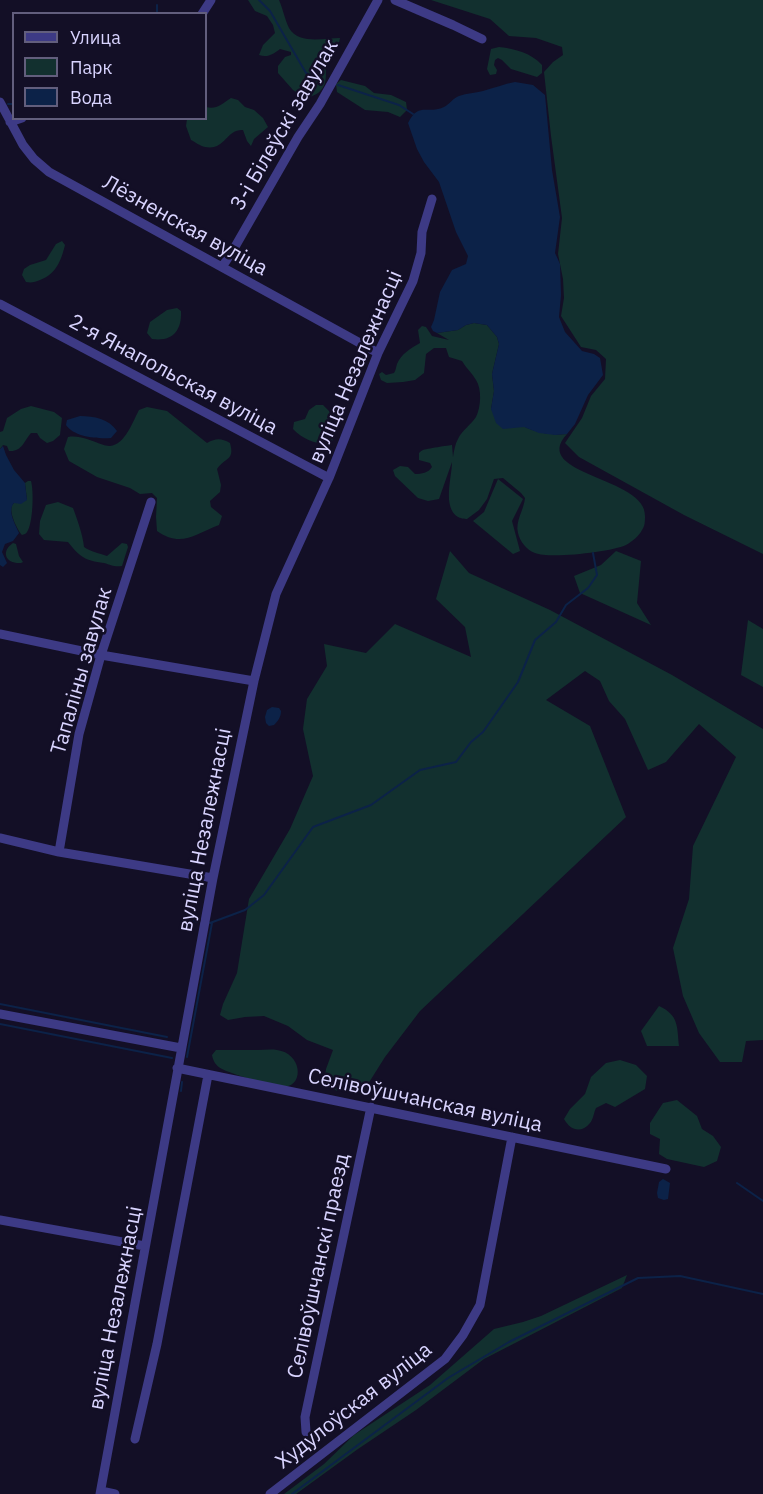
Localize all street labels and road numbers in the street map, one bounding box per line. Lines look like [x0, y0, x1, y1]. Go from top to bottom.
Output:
street label: 3-і Білеўскі завулак [226, 35, 344, 215]
street label: Лёзненская вуліца [98, 170, 272, 282]
street label: вуліца Незалежнасці [304, 267, 408, 467]
street label: 2-я Янапольская вуліца [64, 309, 282, 441]
street label: Тапаліны завулак [46, 584, 118, 758]
street label: вуліца Незалежнасці [173, 726, 237, 934]
street label: Селівоўшчанская вуліца [305, 1064, 545, 1138]
street label: Селівоўшчанскі праезд [283, 1151, 355, 1381]
street label: вуліца Незалежнасці [84, 1204, 148, 1412]
street label: Худулоўская вуліца [271, 1337, 437, 1475]

